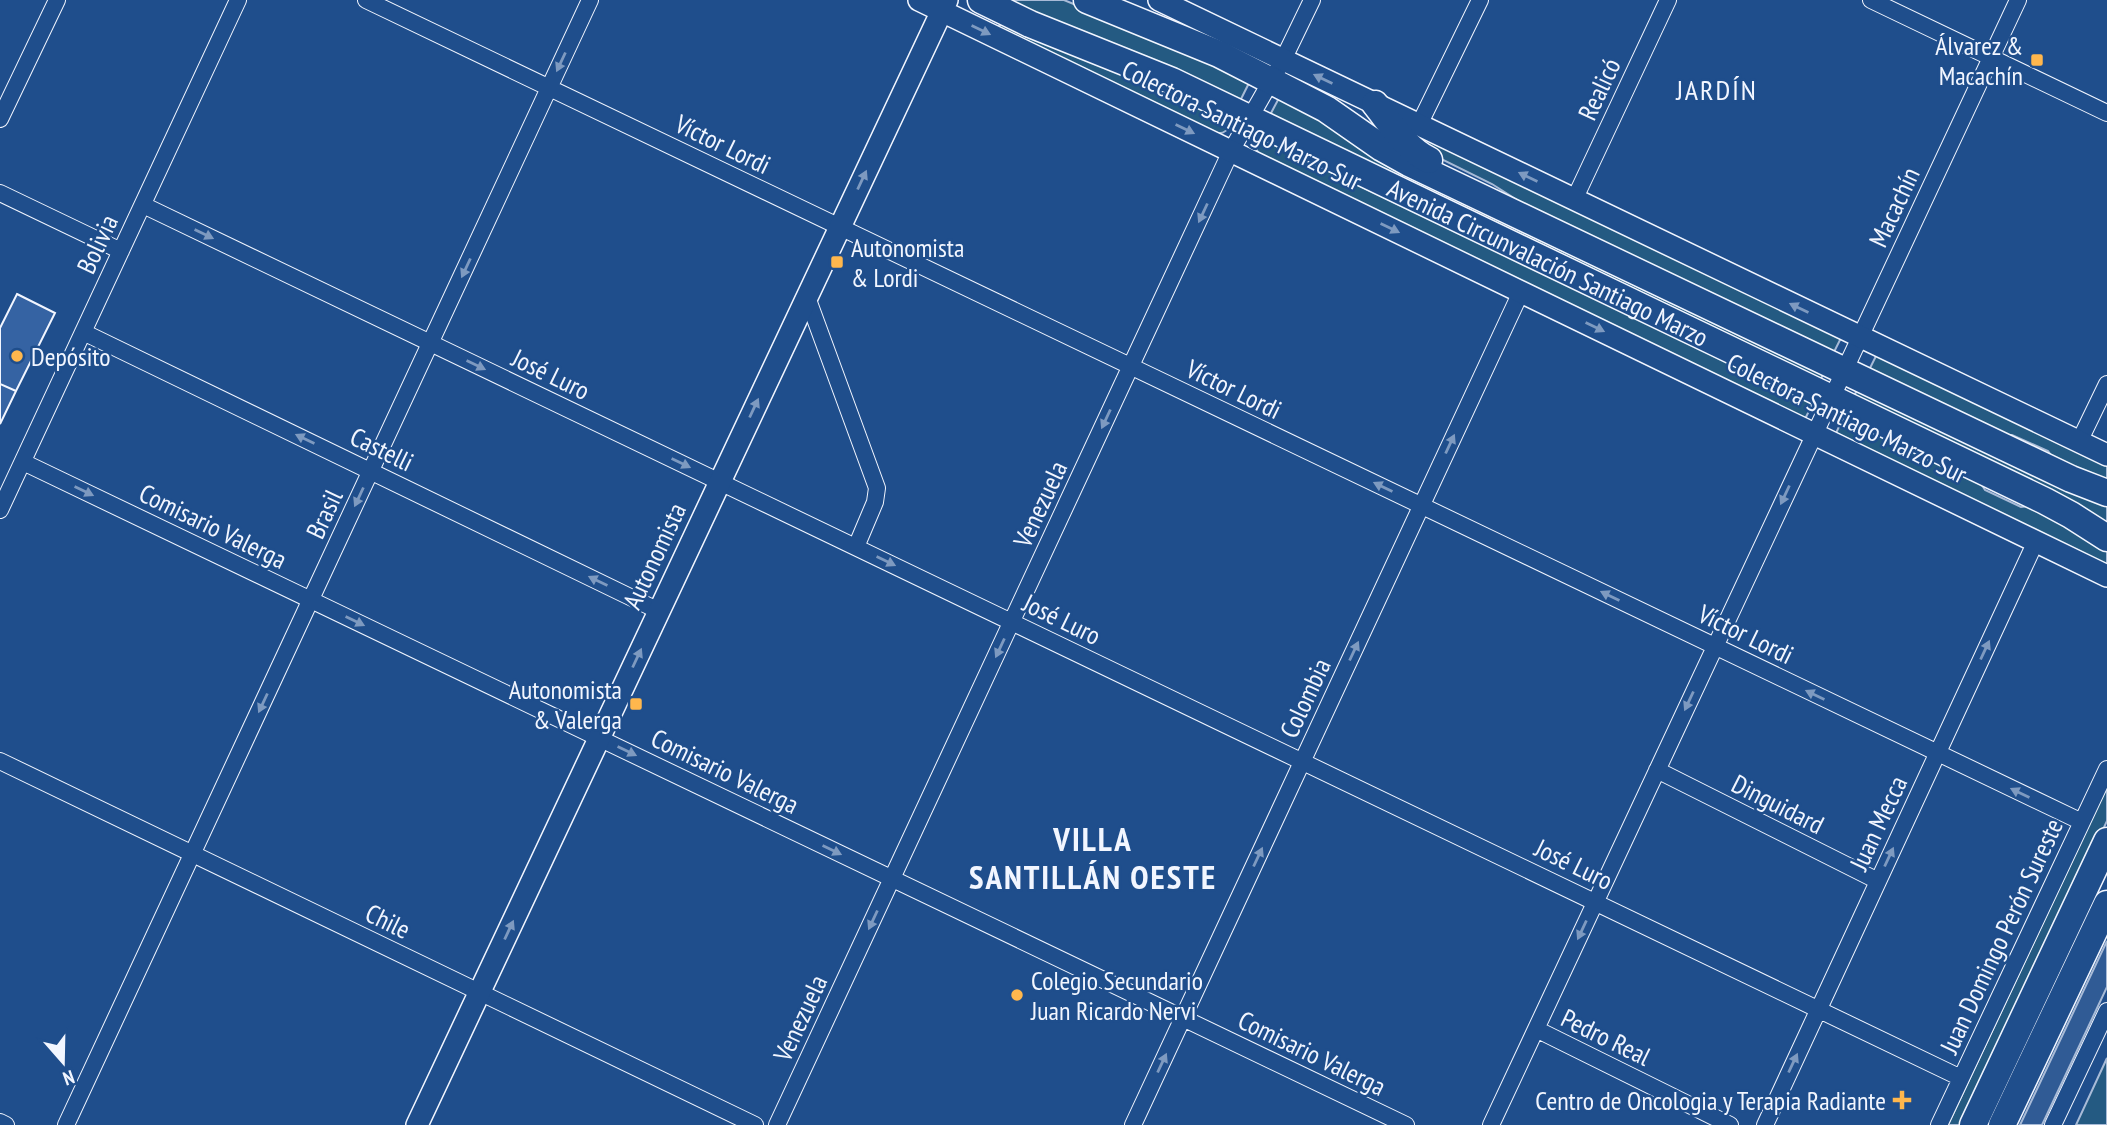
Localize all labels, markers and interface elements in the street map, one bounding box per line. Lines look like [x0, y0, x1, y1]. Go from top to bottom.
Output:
one-way arrow [971, 24, 991, 36]
place label: Álvarez & Macachín [1935, 29, 2023, 92]
one-way arrow [556, 52, 567, 72]
marker: Álvarez & Macachín [2029, 52, 2045, 68]
street label: Colectora Santiago Marzo Sur [1117, 53, 1367, 197]
street label: Realicó [1570, 53, 1628, 125]
district label: JARDÍN [1675, 71, 1758, 108]
one-way arrow [1313, 73, 1333, 84]
street label: Víctor Lordi [669, 106, 776, 181]
one-way arrow [1175, 124, 1195, 135]
street label: Macachín [1861, 162, 1927, 252]
one-way arrow [856, 170, 867, 190]
street label: Avenida Circunvalación Santiago Marzo [1382, 171, 1714, 353]
one-way arrow [1518, 172, 1538, 183]
one-way arrow [1197, 203, 1208, 223]
street label: Bolivia [69, 209, 125, 279]
one-way arrow [1380, 223, 1400, 234]
one-way arrow [194, 229, 214, 240]
place label: Autonomista & Lordi [851, 231, 964, 294]
marker: Autonomista & Lordi [829, 254, 845, 270]
one-way arrow [460, 258, 471, 278]
one-way arrow [1789, 302, 1809, 313]
one-way arrow [1585, 322, 1605, 333]
place label: Depósito [31, 340, 111, 373]
street label: José Luro [506, 341, 595, 407]
street label: Colectora Santiago Marzo Sur [1722, 346, 1972, 490]
marker: Depósito [9, 348, 25, 364]
street label: Víctor Lordi [1180, 351, 1287, 426]
one-way arrow [465, 359, 486, 370]
one-way arrow [749, 398, 760, 418]
one-way arrow [1101, 409, 1112, 429]
street label: Castelli [345, 420, 419, 478]
one-way arrow [295, 434, 315, 445]
one-way arrow [1444, 434, 1456, 454]
street label: Venezuela [1005, 456, 1074, 553]
one-way arrow [671, 457, 691, 469]
street label: Comisario Valerga [134, 476, 292, 576]
one-way arrow [1373, 482, 1393, 493]
street label: Brasil [298, 484, 350, 544]
one-way arrow [74, 485, 94, 497]
one-way arrow [1779, 485, 1791, 505]
one-way arrow [353, 486, 364, 507]
street label: Autonomista [615, 498, 693, 614]
one-way arrow [876, 556, 896, 567]
one-way arrow [588, 575, 608, 587]
street label: José Luro [1017, 586, 1106, 652]
one-way arrow [1600, 590, 1620, 602]
street label: Víctor Lordi [1692, 596, 1799, 671]
one-way arrow [345, 616, 366, 627]
one-way arrow [994, 638, 1006, 658]
one-way arrow [1349, 640, 1360, 661]
one-way arrow [1979, 640, 1991, 660]
one-way arrow [631, 648, 643, 668]
street label: Colombia [1272, 653, 1338, 743]
place label: Autonomista & Valerga [509, 673, 622, 736]
one-way arrow [1805, 689, 1825, 700]
one-way arrow [1683, 691, 1694, 712]
one-way arrow [257, 693, 269, 713]
marker: Autonomista & Valerga [628, 696, 644, 712]
street label: Comisario Valerga [646, 721, 804, 821]
one-way arrow [617, 746, 637, 757]
street label: Dinguidard [1726, 767, 1830, 841]
street label: Juan Mecca [1841, 771, 1914, 876]
one-way arrow [2010, 787, 2030, 799]
street label: Juan Domingo Perón Sureste [1932, 813, 2070, 1060]
district label: VILLA SANTILLÁN OESTE [969, 817, 1217, 898]
street label: José Luro [1529, 831, 1618, 897]
one-way arrow [822, 844, 842, 856]
one-way arrow [1252, 847, 1264, 867]
one-way arrow [1883, 847, 1895, 867]
street label: Chile [360, 896, 416, 946]
one-way arrow [867, 910, 878, 931]
one-way arrow [503, 920, 514, 941]
one-way arrow [1576, 920, 1588, 940]
place label: Colegio Secundario Juan Ricardo Nervi [1030, 964, 1203, 1027]
street label: Venezuela [765, 970, 834, 1067]
marker: Colegio Secundario Juan Ricardo Nervi [1009, 987, 1025, 1003]
street label: Pedro Real [1556, 1001, 1656, 1073]
street label: Comisario Valerga [1233, 1003, 1391, 1103]
north arrow [28, 1027, 98, 1097]
one-way arrow [1156, 1053, 1168, 1073]
one-way arrow [1788, 1053, 1799, 1073]
text: N [60, 1065, 78, 1091]
place label: Centro de Oncologia y Terapia Radiante [1535, 1084, 1886, 1117]
marker: Centro de Oncologia y Terapia Radiante [1892, 1090, 1912, 1110]

